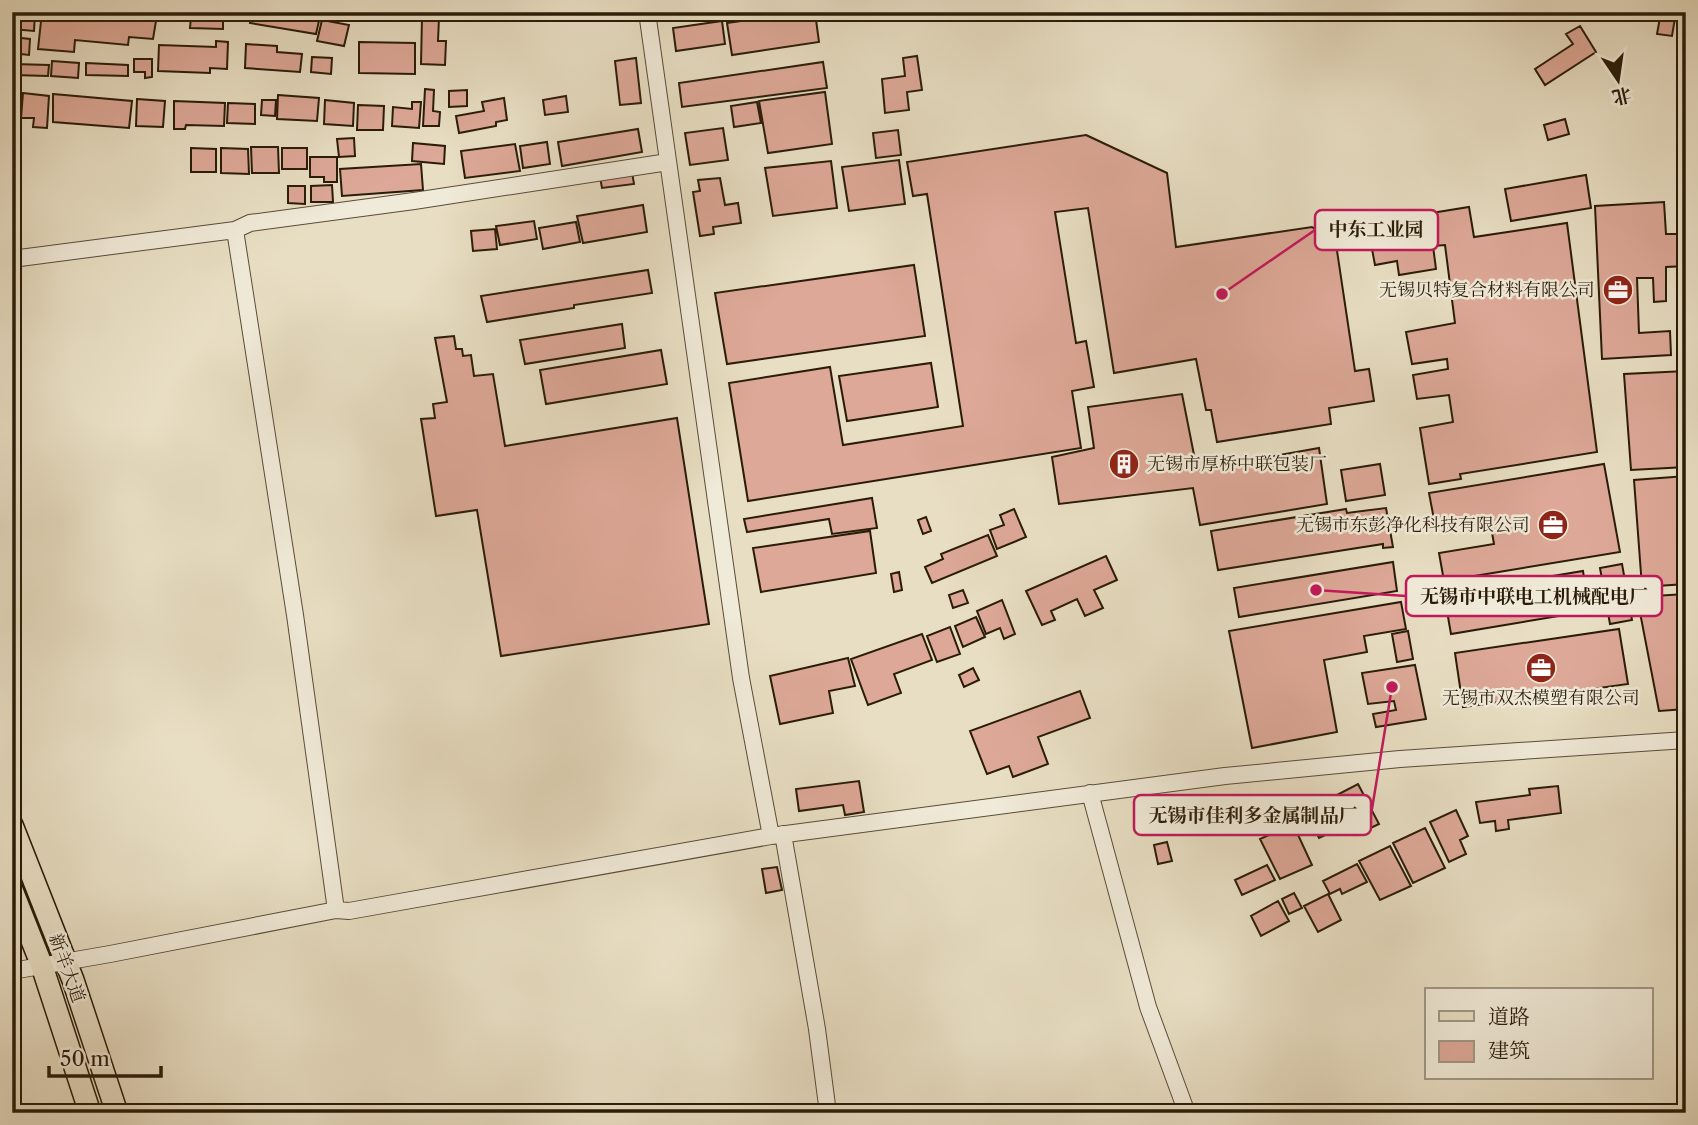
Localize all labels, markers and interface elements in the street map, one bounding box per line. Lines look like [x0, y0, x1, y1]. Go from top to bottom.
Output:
north arrow [1582, 46, 1652, 116]
text: 北 [1610, 83, 1634, 109]
callout: 中东工业园 [1315, 210, 1438, 250]
text: 中东工业园 [1328, 218, 1424, 241]
office icon: 无锡贝特复合材料有限公司 [1601, 273, 1635, 307]
place label: 无锡贝特复合材料有限公司 [1379, 279, 1595, 301]
building icon: 无锡市厚桥中联包装厂 [1107, 447, 1141, 481]
place label: 无锡市厚桥中联包装厂 [1147, 453, 1327, 475]
office icon: 无锡市东彭净化科技有限公司 [1536, 508, 1570, 542]
place label: 无锡市东彭净化科技有限公司 [1296, 514, 1530, 536]
callout: 无锡市中联电工机械配电厂 [1406, 576, 1662, 616]
text: 无锡市中联电工机械配电厂 [1420, 585, 1648, 608]
office icon: 无锡市双杰模塑有限公司 [1524, 651, 1558, 685]
place label: 无锡市双杰模塑有限公司 [1442, 687, 1640, 709]
callout: 无锡市佳利多金属制品厂 [1134, 795, 1371, 835]
text: 无锡市佳利多金属制品厂 [1148, 804, 1358, 827]
street label: 新羊大道 [44, 930, 90, 1006]
legend [1425, 988, 1652, 1080]
text: 道路 [1488, 1004, 1530, 1029]
scale bar [49, 1034, 161, 1078]
text: 建筑 [1488, 1038, 1530, 1063]
text: 50 m [60, 1046, 110, 1071]

